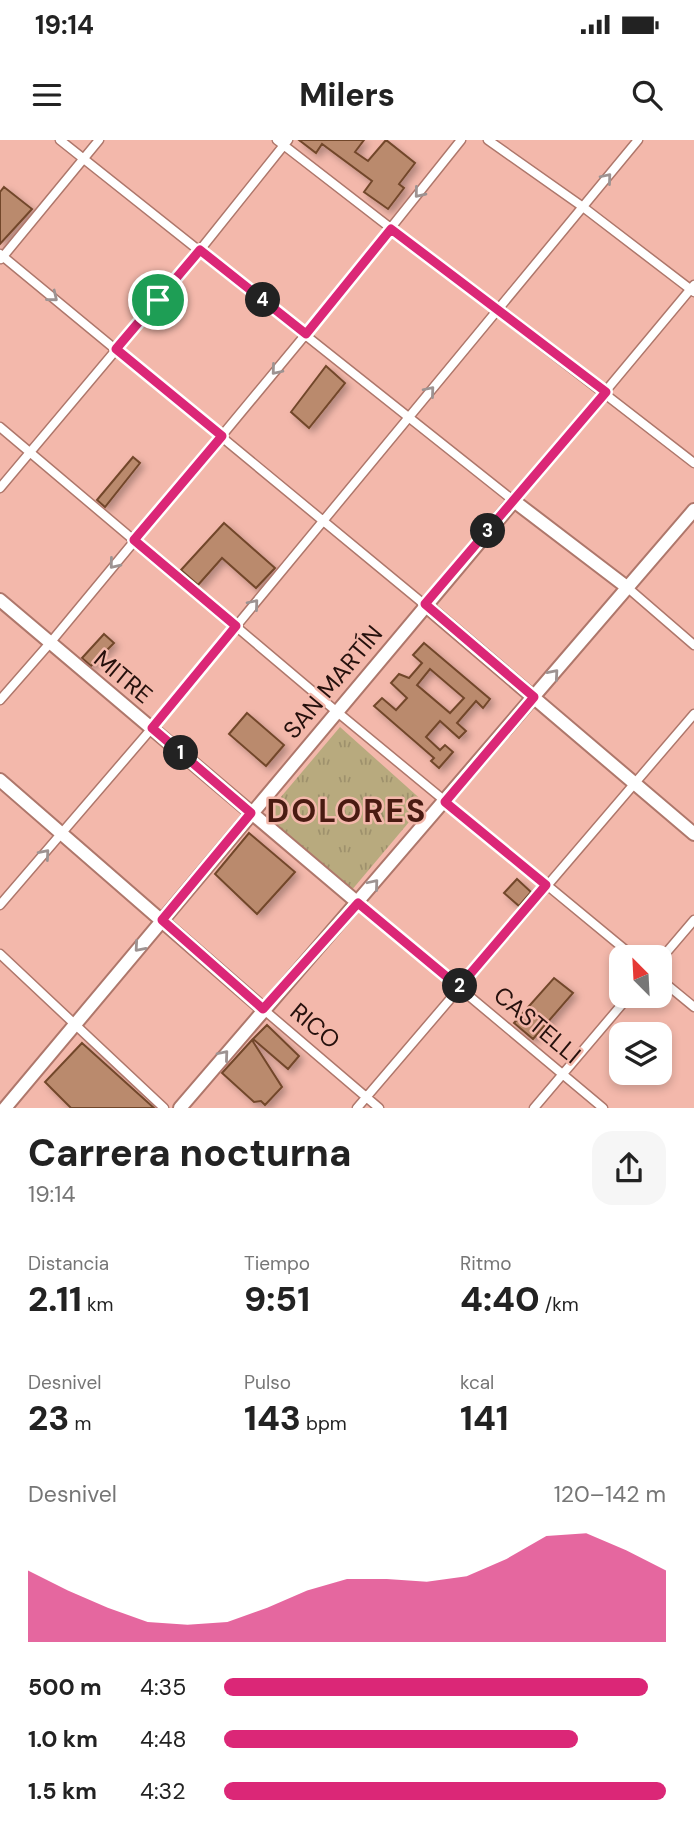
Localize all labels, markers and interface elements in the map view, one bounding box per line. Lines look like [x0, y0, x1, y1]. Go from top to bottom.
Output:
text: 19:14 [35, 8, 94, 42]
text: Milers [299, 74, 395, 116]
icon: menu [28, 76, 66, 114]
icon: search [628, 76, 666, 114]
one-way arrow [598, 174, 611, 186]
one-way arrow [414, 186, 427, 198]
pin [128, 270, 188, 330]
icon: arrive [139, 281, 177, 319]
pin: 4 [246, 282, 280, 318]
text: 4 [256, 287, 269, 312]
one-way arrow [45, 289, 57, 302]
one-way arrow [272, 362, 284, 375]
one-way arrow [422, 386, 434, 399]
pin: 3 [470, 514, 505, 548]
text: 3 [482, 518, 493, 543]
one-way arrow [110, 556, 123, 568]
one-way arrow [246, 600, 258, 613]
street label: SAN MARTÍN [276, 619, 389, 745]
street label: MITRE [88, 643, 159, 710]
one-way arrow [546, 670, 558, 683]
pin: 1 [164, 736, 198, 770]
text: 1 [177, 740, 184, 765]
district label: DOLORES [267, 790, 427, 832]
one-way arrow [37, 849, 49, 862]
one-way arrow [366, 880, 378, 893]
one-way arrow [135, 939, 147, 952]
north arrow [609, 945, 672, 1008]
map controls [609, 945, 672, 1085]
pin: 2 [442, 968, 477, 1004]
text: 2 [454, 973, 465, 998]
street label: CASTELLI [487, 979, 587, 1070]
street label: RICO [284, 996, 347, 1055]
button: layers [609, 1022, 672, 1085]
one-way arrow [216, 1051, 228, 1064]
text: Carrera nocturna [28, 1128, 351, 1178]
button: share [592, 1131, 666, 1205]
text: 19:14 [28, 1179, 75, 1209]
text: Distancia [28, 1251, 109, 1276]
text: Tiempo [244, 1251, 310, 1276]
text: Ritmo [460, 1251, 512, 1276]
text: 2.11 [28, 1276, 82, 1322]
text: 9:51 [244, 1276, 310, 1322]
text: 4:40 [460, 1276, 540, 1322]
text: km [82, 1292, 113, 1317]
text: /km [540, 1292, 579, 1317]
text: Desnivel [28, 1370, 101, 1395]
text: Pulso [244, 1370, 291, 1395]
text: kcal [460, 1370, 494, 1395]
text: 23 [28, 1395, 69, 1441]
text: 143 [244, 1395, 301, 1441]
text: 141 [460, 1395, 509, 1441]
text: m [69, 1411, 91, 1436]
text: bpm [301, 1411, 347, 1436]
text: Desnivel [28, 1479, 117, 1509]
text: 120–142 m [554, 1479, 666, 1509]
text: 500 m [28, 1672, 102, 1702]
text: 4:35 [140, 1672, 186, 1702]
text: 1.0 km [28, 1724, 98, 1754]
text: 4:48 [140, 1724, 187, 1754]
text: 1.5 km [28, 1776, 97, 1806]
text: 4:32 [140, 1776, 185, 1806]

